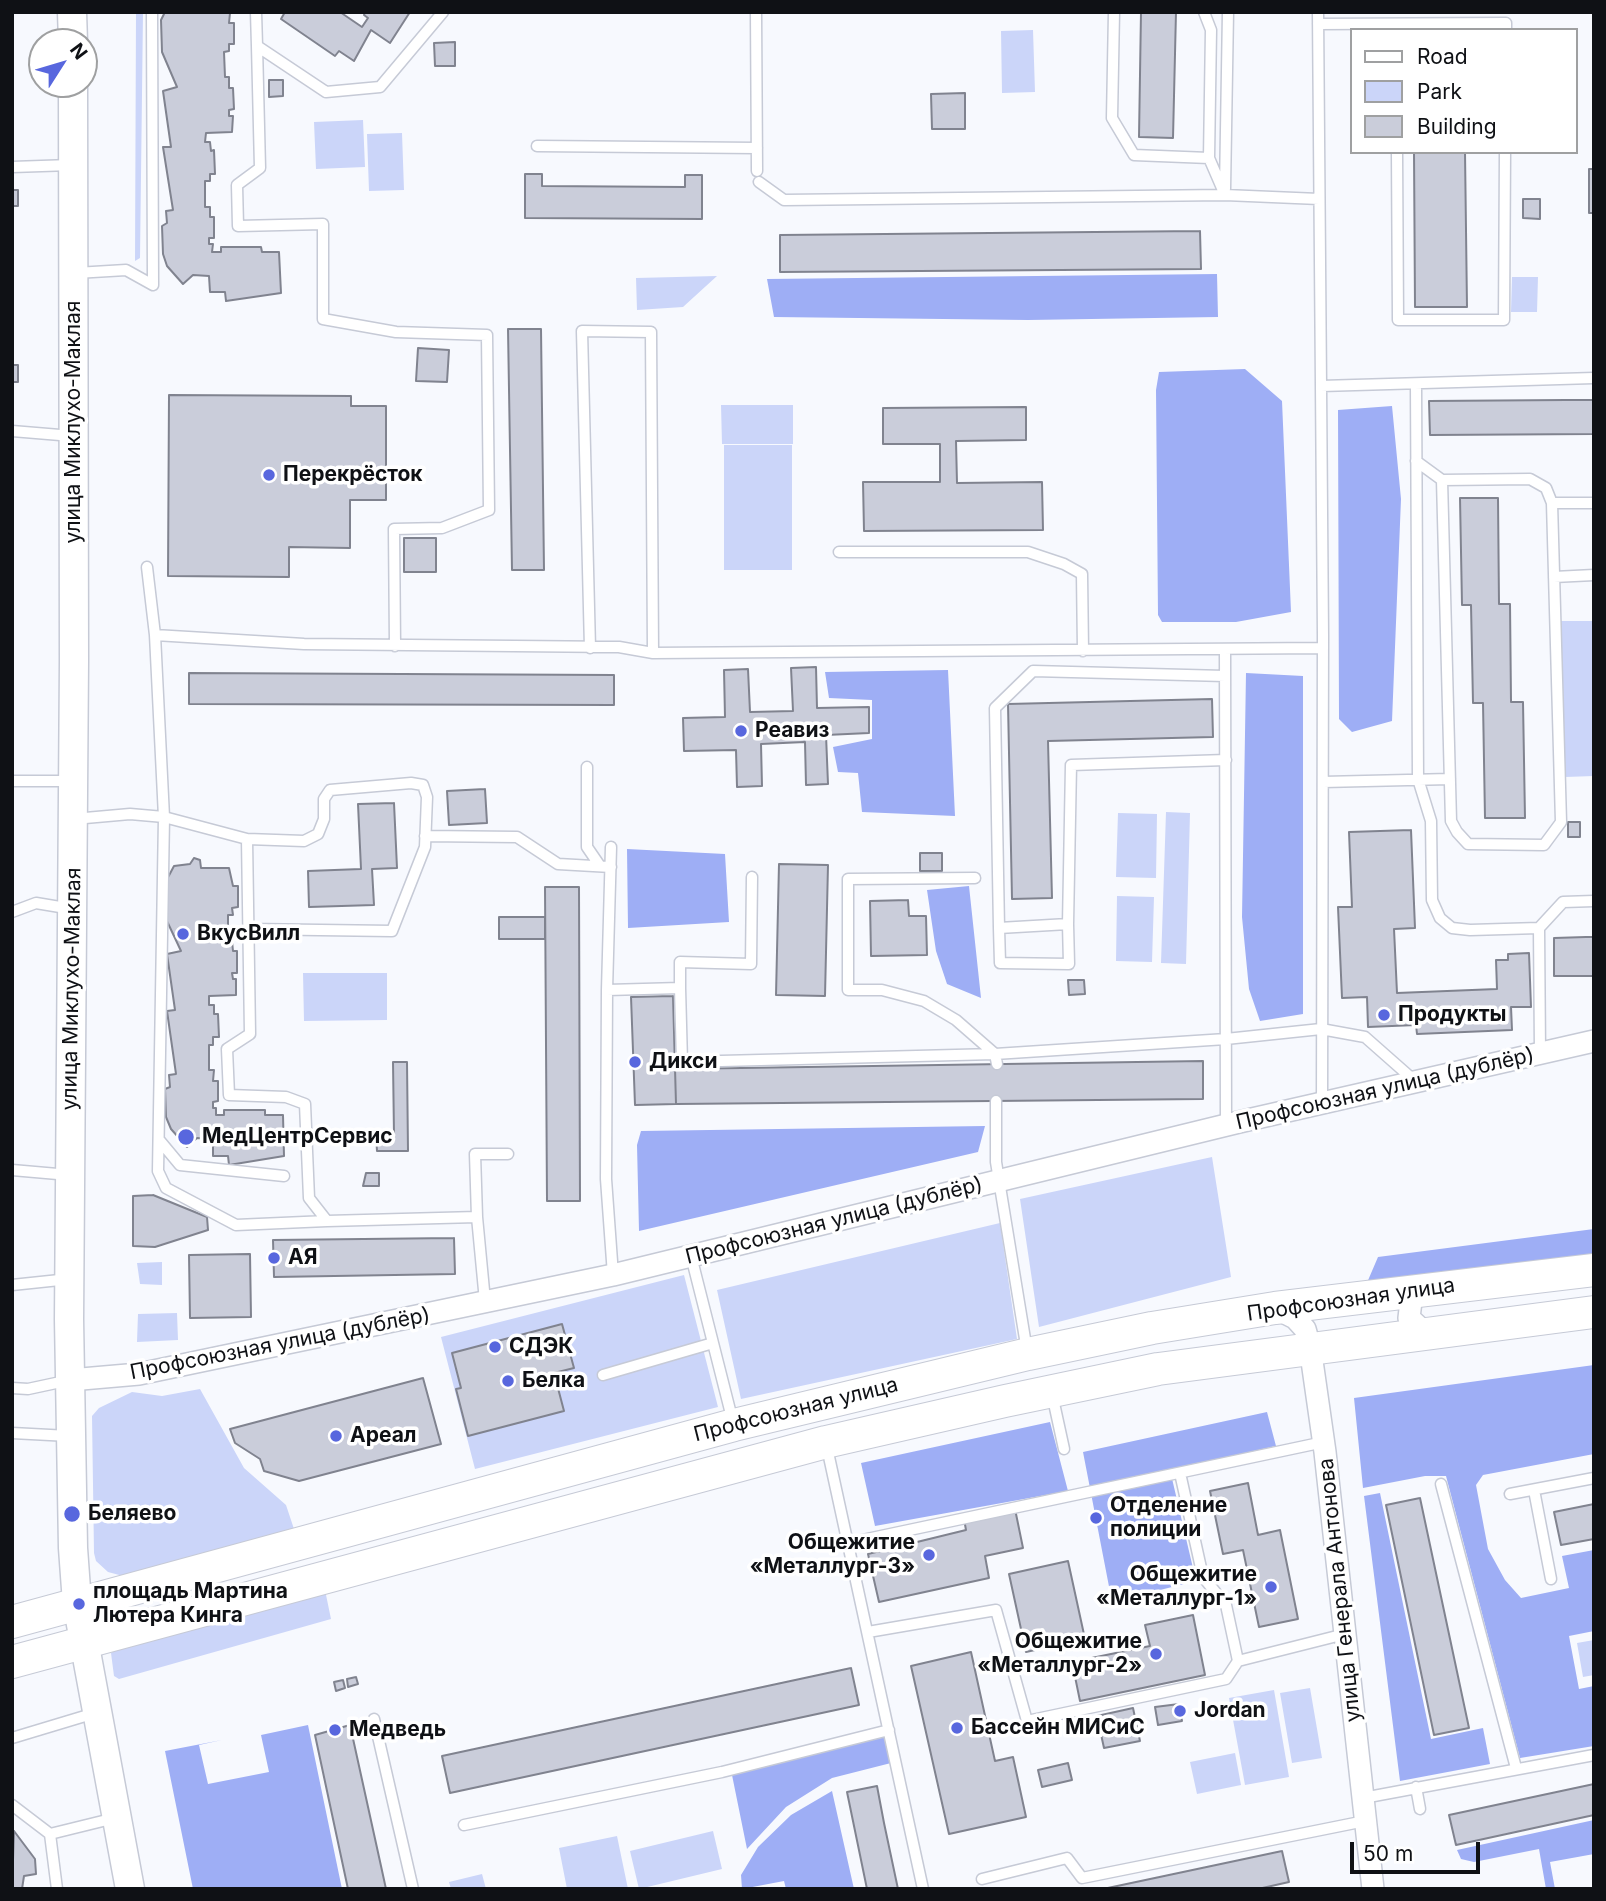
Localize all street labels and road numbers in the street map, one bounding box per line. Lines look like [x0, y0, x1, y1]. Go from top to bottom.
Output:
street label: улица Миклухо-Маклая [61, 301, 87, 543]
street label: улица Миклухо-Маклая [57, 867, 87, 1111]
street label: Профсоюзная улица (дублёр) [1233, 1042, 1537, 1136]
street label: Профсоюзная улица (дублёр) [683, 1172, 985, 1270]
street label: Профсоюзная улица [1245, 1273, 1457, 1327]
street label: Профсоюзная улица (дублёр) [128, 1303, 432, 1385]
street label: Профсоюзная улица [691, 1372, 901, 1448]
street label: улица Генерала Антонова [1314, 1457, 1366, 1723]

